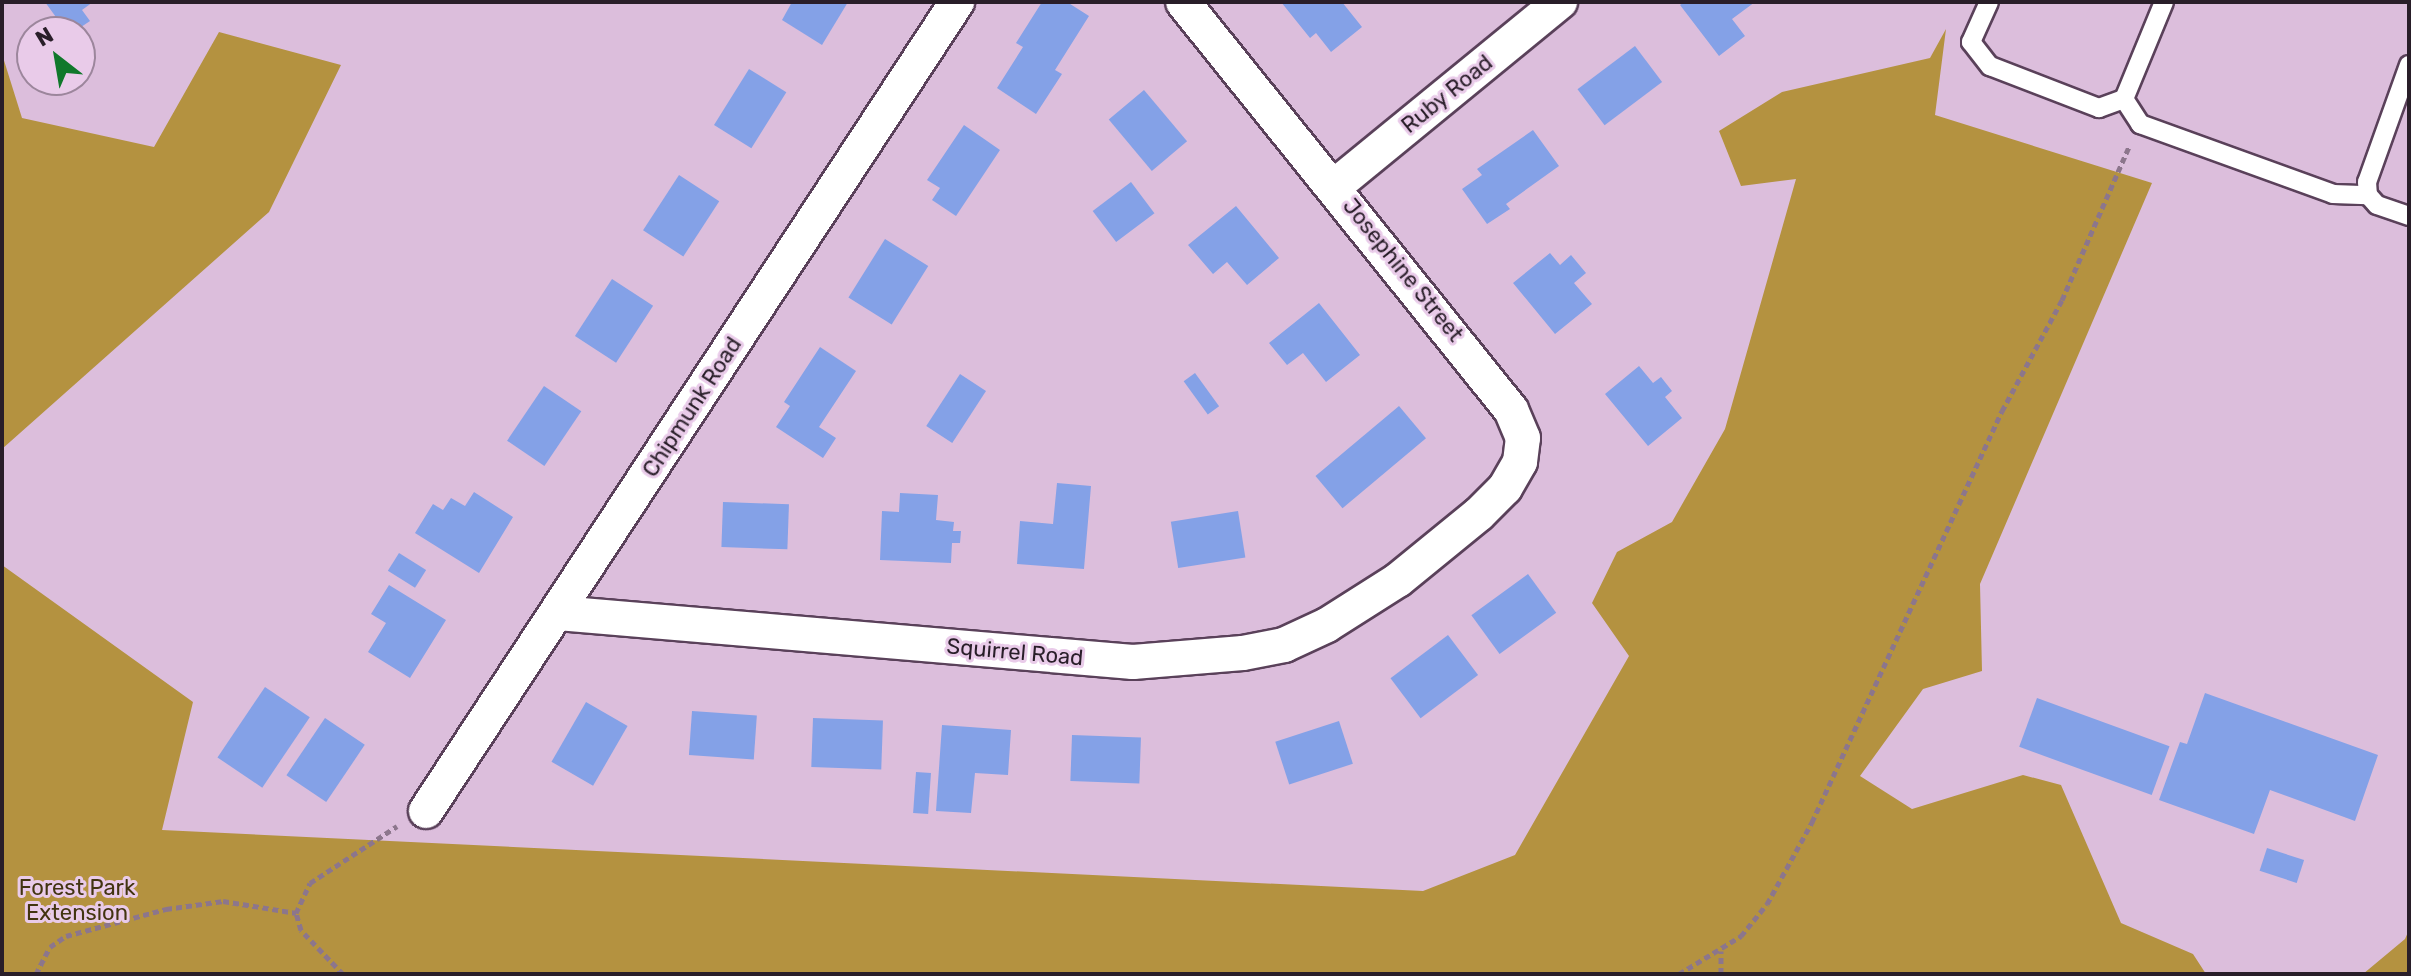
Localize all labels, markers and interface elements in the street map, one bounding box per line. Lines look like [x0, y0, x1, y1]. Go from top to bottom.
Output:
north arrow [16, 16, 96, 96]
text: N [31, 21, 58, 52]
street label: Ruby Road [1396, 49, 1498, 139]
street label: Josephine Street [1337, 193, 1469, 347]
street label: Chipmunk Road [637, 332, 747, 482]
street label: Squirrel Road [946, 633, 1084, 671]
park label: Forest Park Extension [19, 874, 135, 926]

